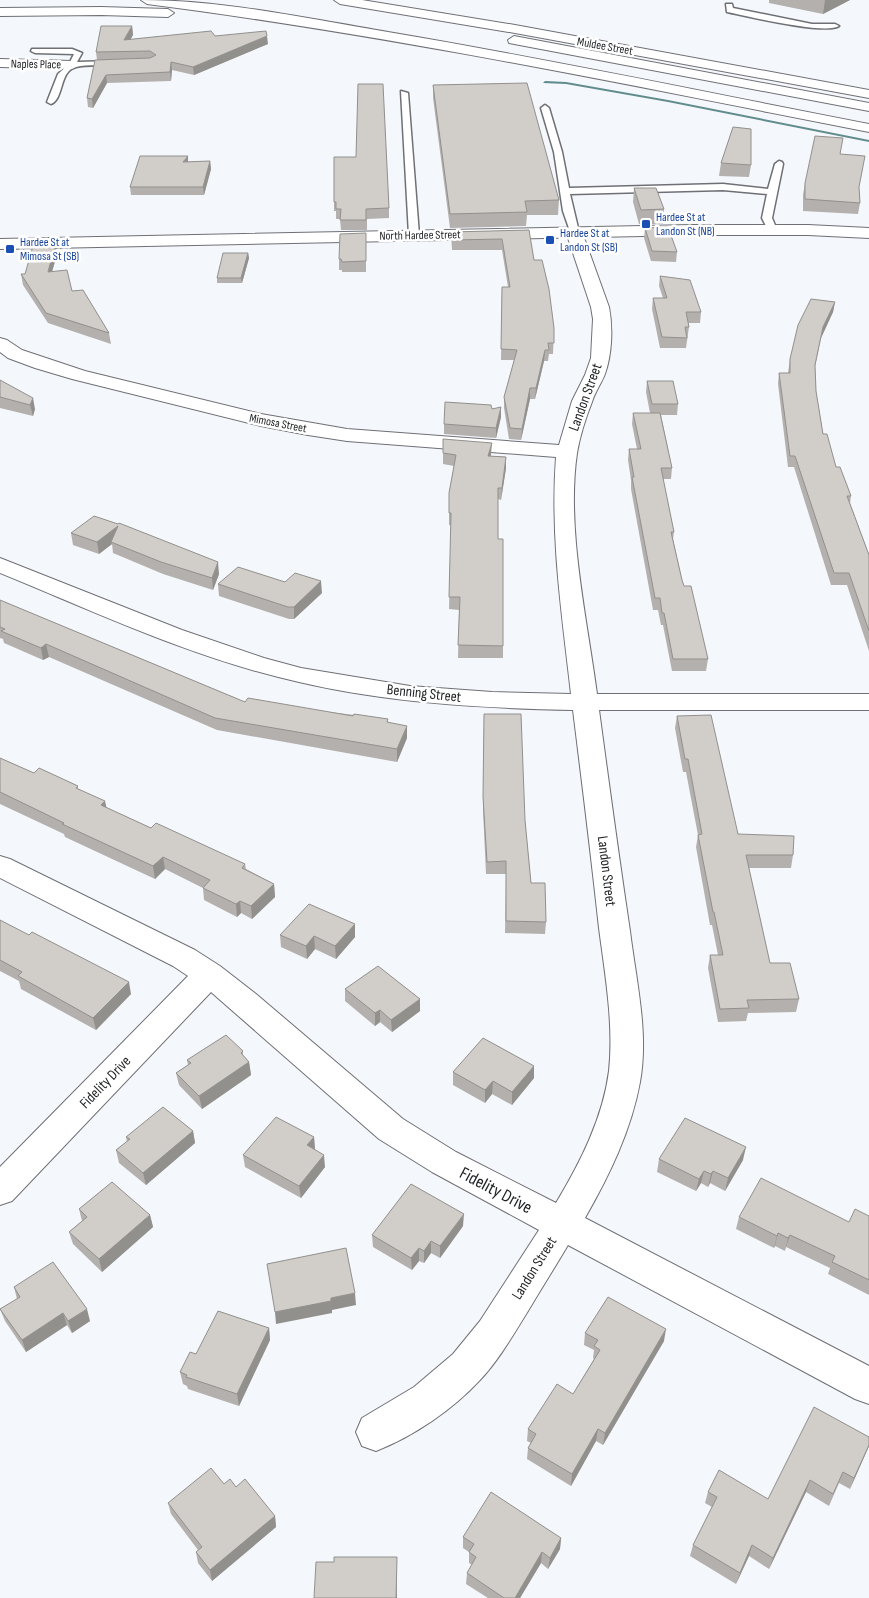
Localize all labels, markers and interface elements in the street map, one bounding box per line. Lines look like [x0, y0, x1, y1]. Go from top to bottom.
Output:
street label: Muldee Street [576, 34, 634, 59]
street label: Naples Place [11, 57, 62, 72]
place label: Hardee St at Landon St (NB) [656, 210, 715, 239]
marker: Hardee St at Landon St (NB) [640, 218, 652, 230]
place label: Hardee St at Landon St (SB) [560, 226, 618, 255]
street label: North Hardee Street [379, 227, 461, 244]
marker: Hardee St at Landon St (SB) [544, 234, 556, 246]
place label: Hardee St at Mimosa St (SB) [20, 235, 79, 264]
marker: Hardee St at Mimosa St (SB) [4, 243, 16, 255]
street label: Landon Street [564, 360, 607, 434]
street label: Mimosa Street [248, 411, 308, 436]
street label: Benning Street [386, 680, 463, 707]
street label: Landon Street [593, 835, 620, 908]
street label: Fidelity Drive [76, 1052, 135, 1113]
street label: Fidelity Drive [456, 1163, 536, 1218]
street label: Landon Street [508, 1233, 561, 1303]

